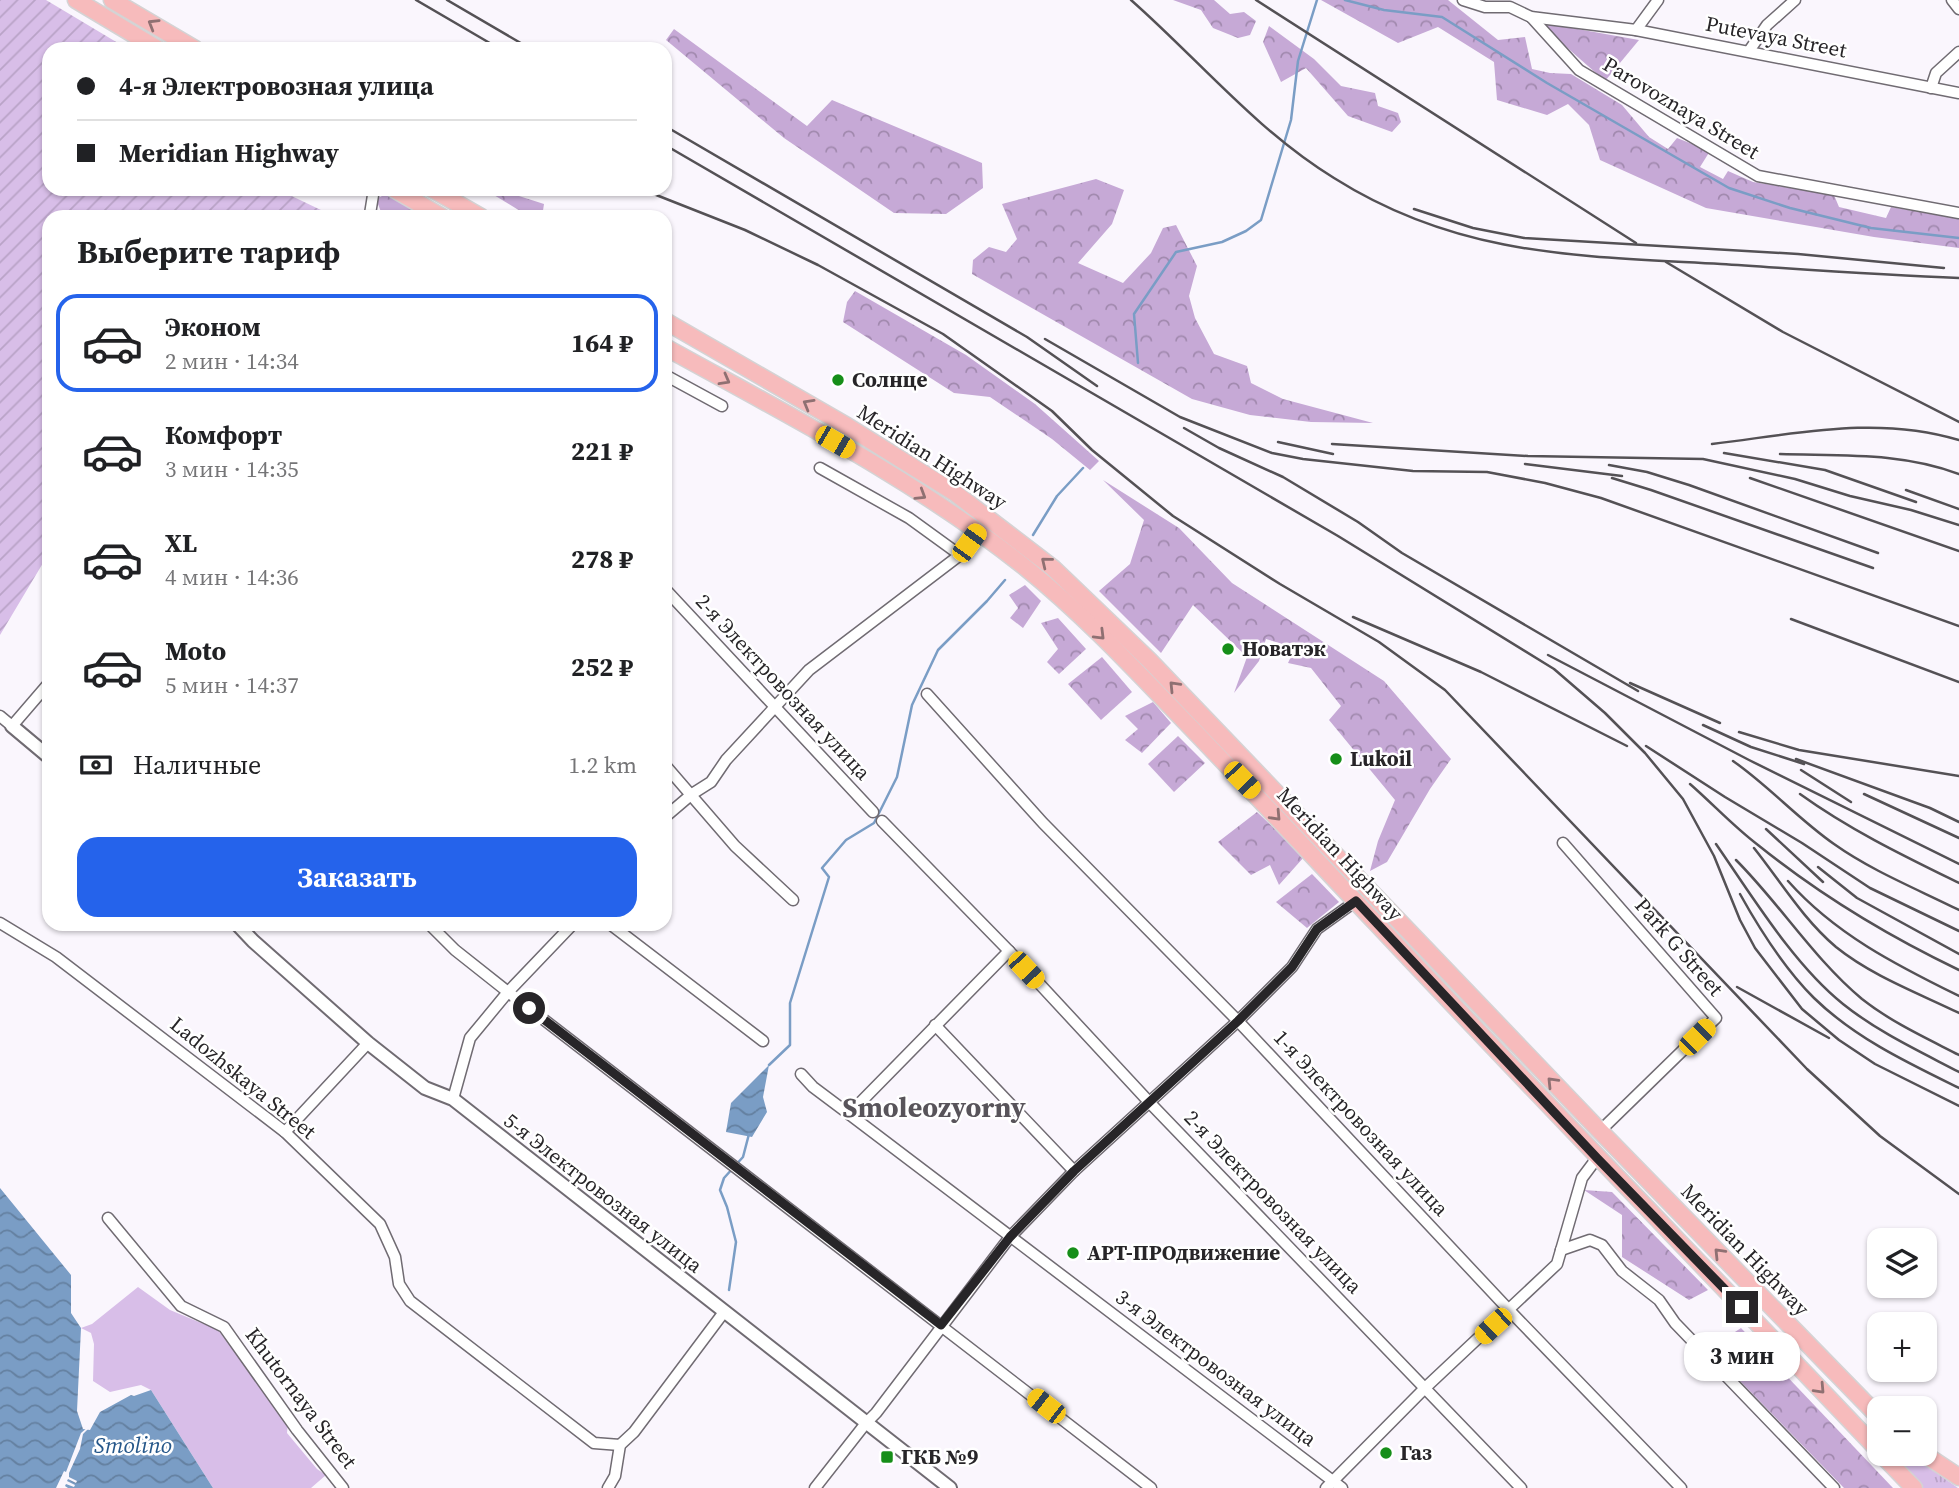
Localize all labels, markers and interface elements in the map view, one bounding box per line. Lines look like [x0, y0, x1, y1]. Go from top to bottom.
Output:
street label: Putevaya Street [1703, 9, 1849, 64]
one-way arrow [148, 20, 161, 33]
street label: Parovoznaya Street [1598, 49, 1765, 166]
text: 4-я Электровозная улица [119, 68, 434, 104]
text: Meridian Highway [119, 135, 339, 171]
text: Выберите тариф [77, 230, 340, 274]
text: Эконом [165, 309, 261, 345]
icon: car [81, 312, 144, 375]
text: 164 ₽ [571, 325, 633, 361]
text: 2 мин · 14:34 [165, 345, 299, 377]
place label: Солнце [852, 365, 927, 394]
one-way arrow [717, 372, 730, 386]
marker: Солнце [830, 372, 846, 388]
street label: Meridian Highway [852, 397, 1013, 516]
one-way arrow [802, 399, 815, 412]
text: Комфорт [165, 417, 282, 453]
icon: car [81, 420, 144, 483]
car [812, 422, 859, 462]
text: 221 ₽ [571, 433, 633, 469]
text: 3 мин · 14:35 [165, 453, 299, 485]
one-way arrow [913, 487, 926, 500]
car [949, 520, 990, 566]
text: XL [165, 525, 197, 561]
icon: car [81, 528, 144, 591]
text: 278 ₽ [571, 541, 633, 577]
one-way arrow [1042, 558, 1054, 571]
text: 4 мин · 14:36 [165, 561, 299, 593]
street label: 2-я Электровозная улица [689, 587, 878, 786]
one-way arrow [1092, 627, 1104, 639]
text: Moto [165, 633, 226, 669]
place label: Новатэк [1242, 634, 1327, 663]
icon: car [81, 636, 144, 699]
marker: Новатэк [1220, 641, 1236, 657]
text: 252 ₽ [571, 649, 633, 685]
text: 5 мин · 14:37 [165, 669, 299, 701]
one-way arrow [1169, 681, 1182, 694]
place label: Lukoil [1350, 744, 1412, 773]
icon: cash [77, 746, 115, 784]
text: Наличные [133, 747, 261, 783]
text: 1.2 km [568, 749, 637, 781]
marker: Lukoil [1328, 751, 1344, 767]
car [1220, 758, 1265, 802]
street label: Meridian Highway [1271, 780, 1410, 927]
one-way arrow [1267, 808, 1280, 821]
button: Заказать [77, 837, 637, 917]
street label: Park G Street [1629, 891, 1730, 1002]
car [1004, 947, 1049, 993]
route start [513, 992, 545, 1024]
street label: Ladozhskaya Street [164, 1010, 323, 1146]
car [1675, 1015, 1720, 1059]
street label: 1-я Электровозная улица [1267, 1023, 1456, 1222]
one-way arrow [1548, 1077, 1561, 1090]
district label: Smoleozyorny [842, 1088, 1026, 1126]
street label: 2-я Электровозная улица [1178, 1104, 1369, 1300]
street label: 5-я Электровозная улица [498, 1106, 709, 1280]
street label: Meridian Highway [1675, 1177, 1816, 1322]
map controls [1867, 1228, 1937, 1466]
button: layers [1867, 1228, 1937, 1298]
place label: АРТ-ПРОдвижение [1087, 1238, 1280, 1267]
marker: АРТ-ПРОдвижение [1065, 1245, 1081, 1261]
one-way arrow [1714, 1248, 1727, 1261]
street label: 3-я Электровозная улица [1110, 1282, 1323, 1453]
route end [1726, 1291, 1758, 1323]
car [1471, 1304, 1516, 1348]
button: + [1867, 1312, 1937, 1382]
street label: Khutornaya Street [239, 1321, 364, 1474]
callout: 3 мин [1684, 1332, 1800, 1380]
text: 3 мин [1710, 1340, 1774, 1372]
one-way arrow [1811, 1381, 1824, 1394]
car [1023, 1385, 1070, 1427]
button: − [1867, 1396, 1937, 1466]
water label: Smolino [94, 1429, 172, 1461]
place label: Газ [1400, 1438, 1432, 1467]
place label: ГКБ №9 [901, 1442, 978, 1471]
marker: Газ [1378, 1445, 1394, 1461]
marker: ГКБ №9 [879, 1449, 895, 1465]

